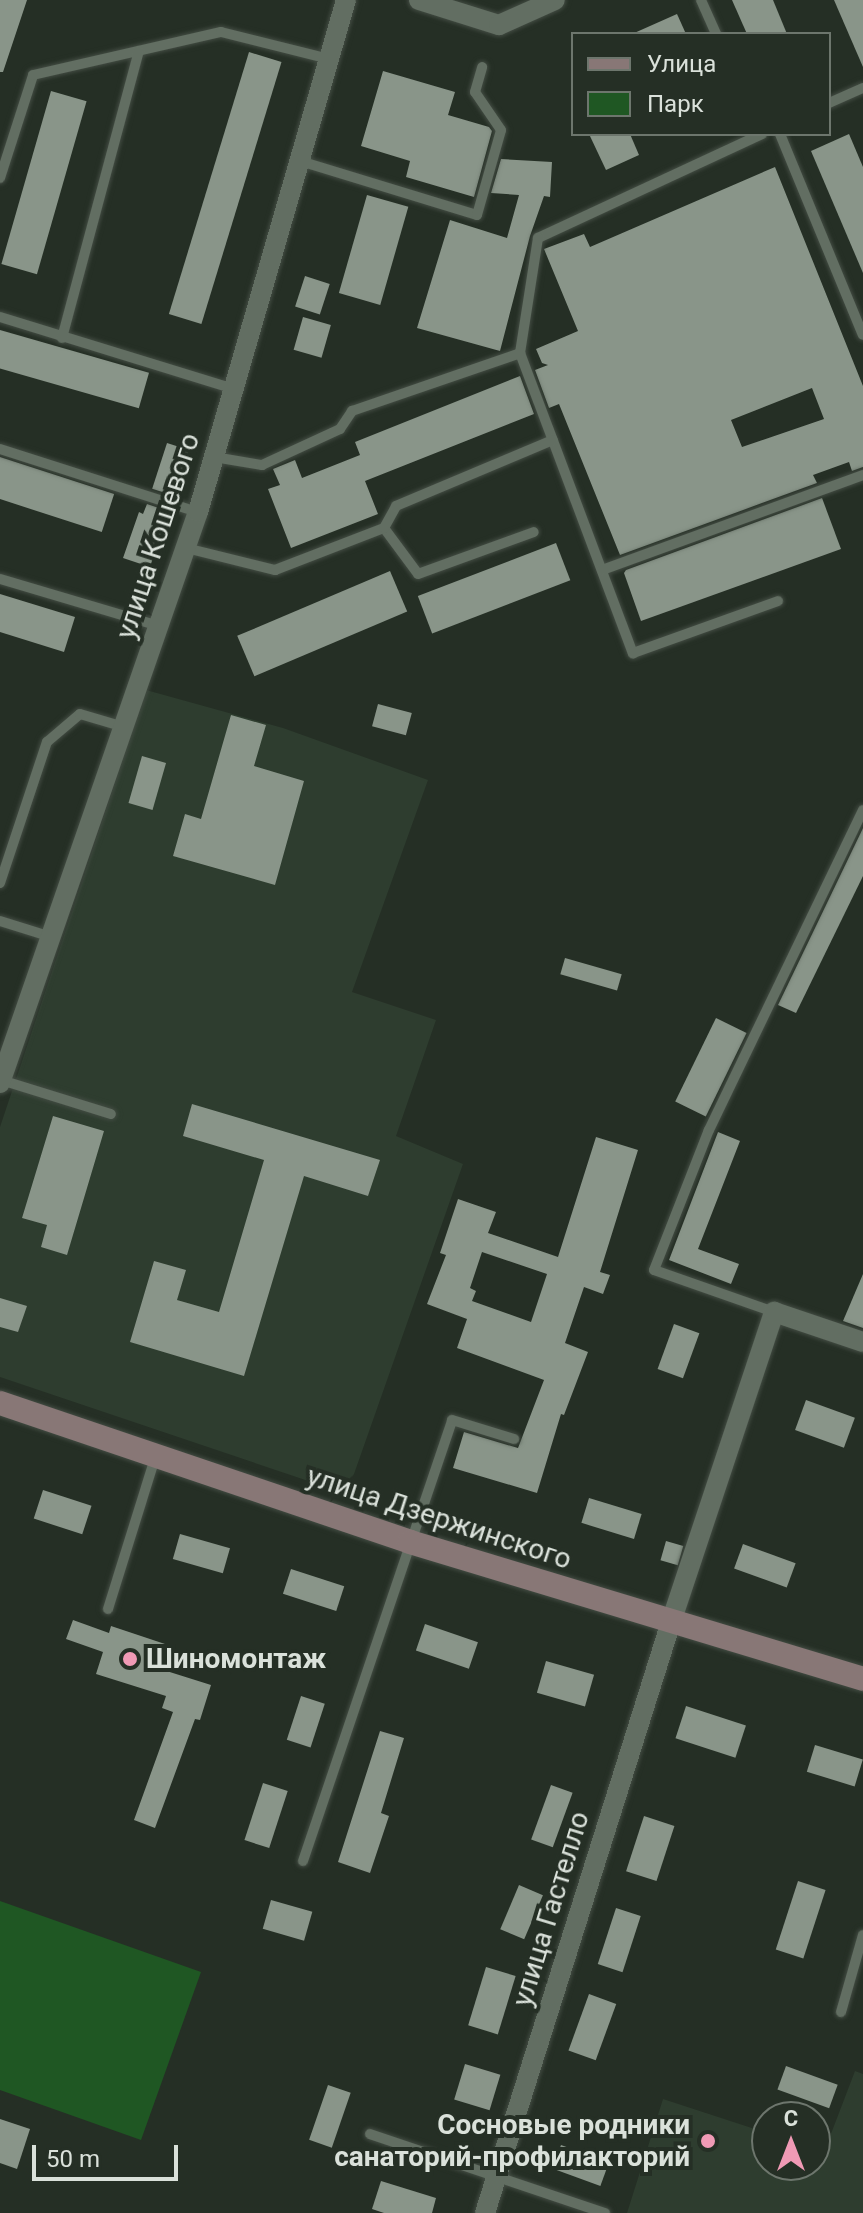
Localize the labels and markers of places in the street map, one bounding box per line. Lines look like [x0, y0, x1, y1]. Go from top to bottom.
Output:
place label: Шиномонтаж [146, 1642, 326, 1676]
marker: Шиномонтаж [121, 1650, 139, 1668]
place label: Сосновые родники санаторий-профилакторий [334, 2108, 690, 2174]
marker: Сосновые родники санаторий-профилакторий [697, 2130, 719, 2152]

